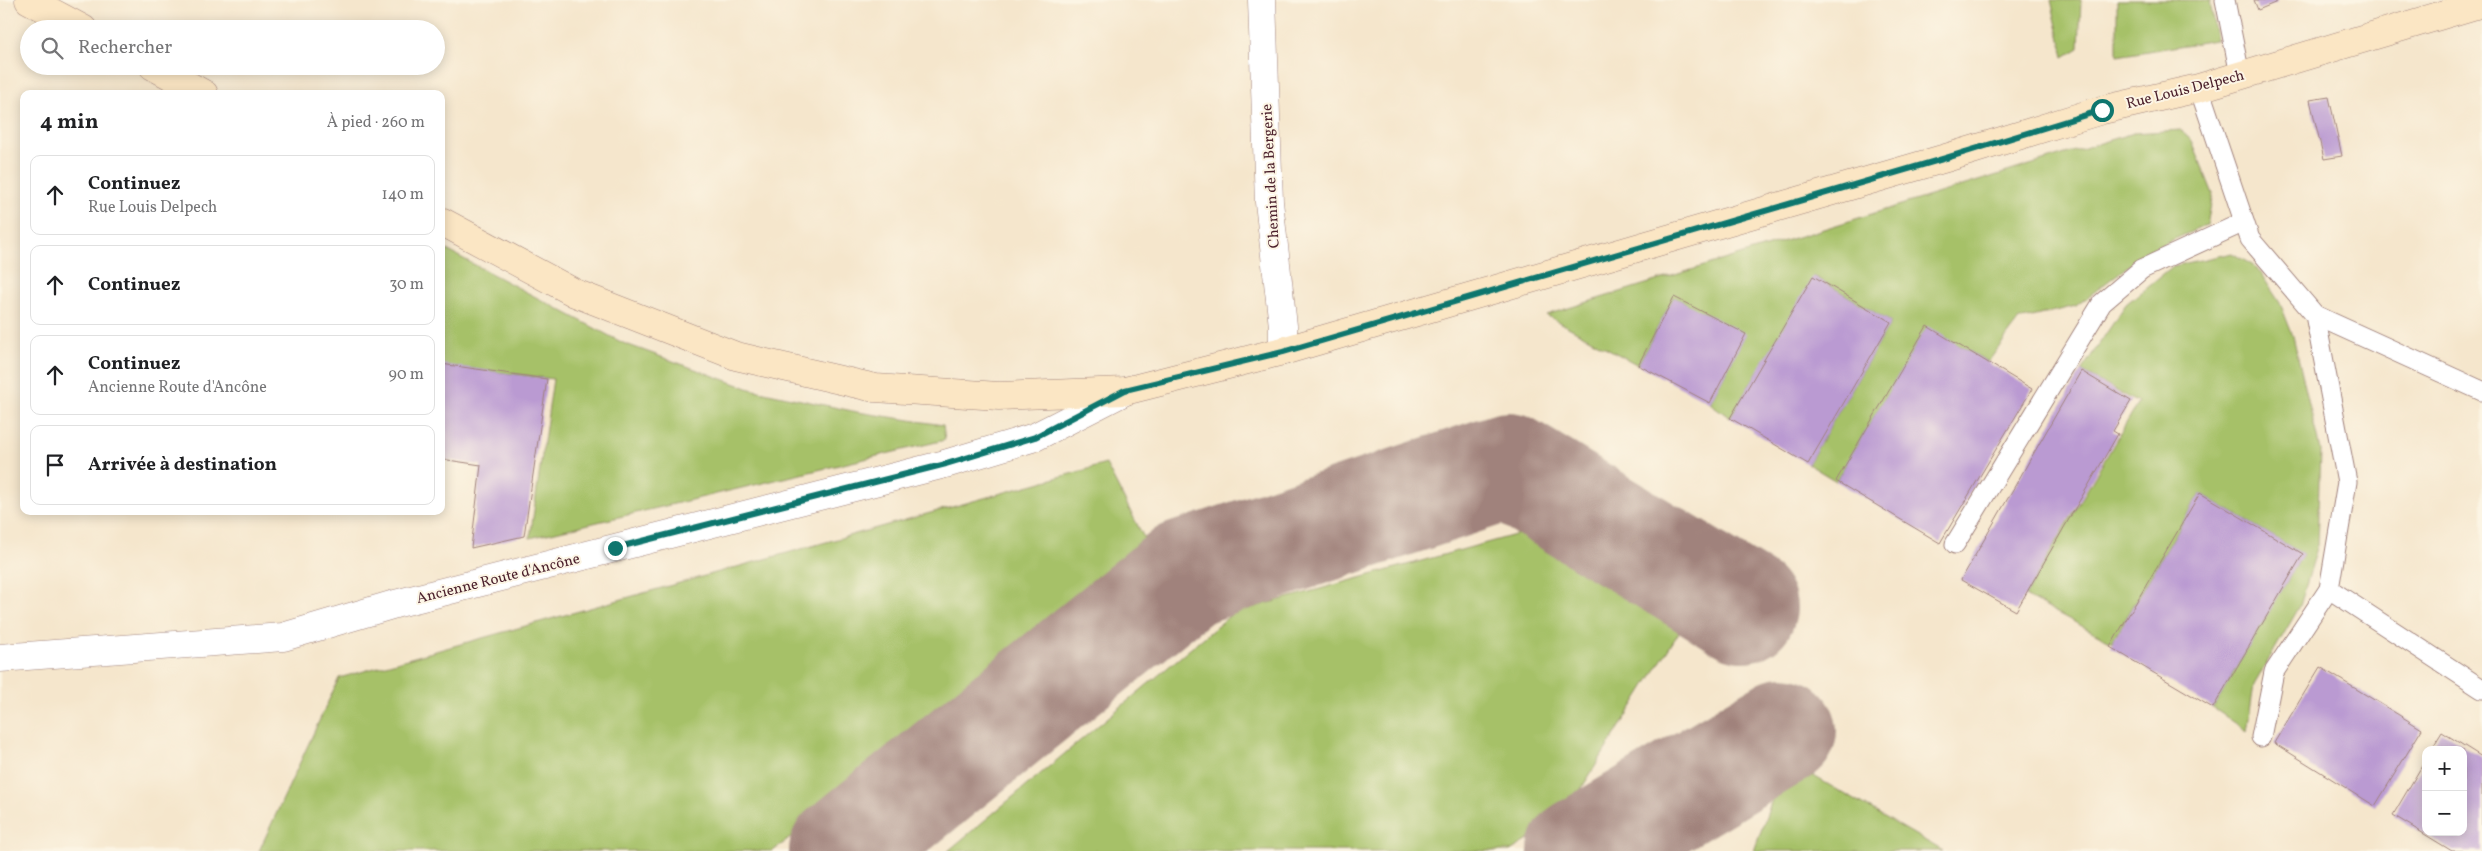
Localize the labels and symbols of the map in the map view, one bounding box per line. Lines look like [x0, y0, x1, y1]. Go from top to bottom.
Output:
street label: Rue Louis Delpech [2124, 66, 2247, 115]
route start [2091, 99, 2114, 122]
street label: Chemin de la Bergerie [1257, 103, 1286, 249]
route end [604, 537, 627, 560]
street label: Ancienne Route d'Ancône [414, 549, 582, 610]

